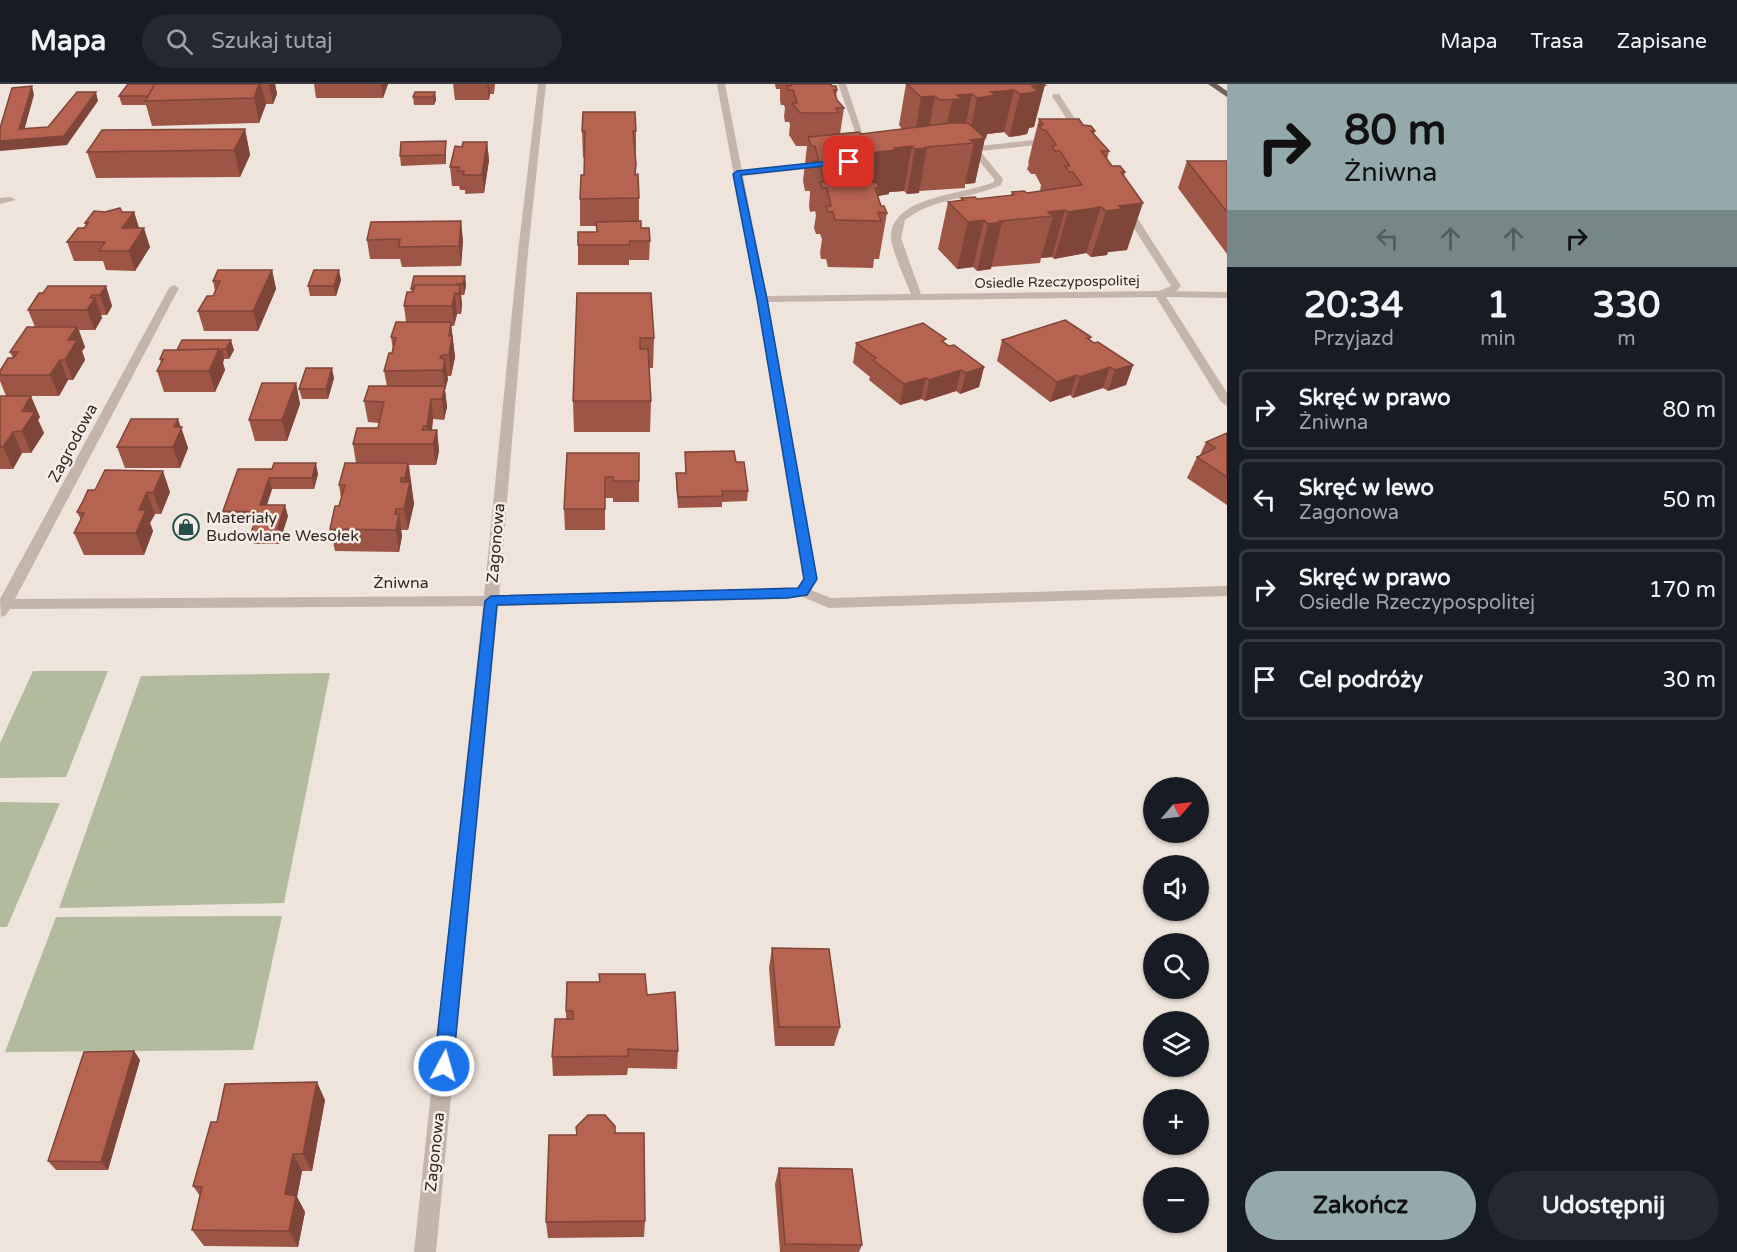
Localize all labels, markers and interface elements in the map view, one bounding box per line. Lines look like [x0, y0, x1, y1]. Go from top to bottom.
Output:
search box [142, 14, 562, 68]
text: Mapa [30, 24, 106, 58]
icon: search [163, 25, 196, 58]
text: Szukaj tutaj [211, 28, 333, 54]
text: Mapa [1440, 29, 1497, 54]
text: Trasa [1530, 29, 1584, 54]
text: Zapisane [1617, 29, 1707, 54]
text: 80 m [1344, 105, 1446, 156]
icon: right [1245, 108, 1323, 186]
pin [823, 136, 874, 187]
icon: arrive [832, 145, 865, 178]
text: Żniwna [1344, 156, 1437, 189]
icon: left [1371, 222, 1404, 255]
icon: ahead [1434, 222, 1467, 255]
icon: ahead [1497, 222, 1530, 255]
icon: right [1560, 222, 1593, 255]
street label: Osiedle Rzeczypospolitej [974, 272, 1140, 292]
text: 20:34 [1304, 284, 1404, 327]
text: 1 [1487, 284, 1509, 327]
text: 330 [1592, 284, 1660, 327]
text: Przyjazd [1313, 327, 1394, 351]
text: min [1480, 327, 1516, 351]
text: m [1617, 327, 1636, 351]
text: Skręć w prawo [1299, 385, 1451, 411]
icon: right [1248, 393, 1281, 426]
text: 80 m [1662, 397, 1716, 423]
street label: Zagrodowa [44, 400, 102, 486]
text: Żniwna [1299, 411, 1368, 435]
text: Skręć w lewo [1299, 475, 1434, 501]
icon: left [1248, 483, 1281, 516]
text: 50 m [1662, 487, 1716, 513]
text: Zagonowa [1299, 501, 1399, 525]
street label: Zagonowa [483, 502, 509, 584]
place label: Materiały Budowlane Wesołek [206, 508, 359, 546]
shop icon: Materiały Budowlane Wesołek [171, 512, 201, 542]
text: Skręć w prawo [1299, 565, 1451, 591]
street label: Żniwna [373, 573, 429, 593]
icon: right [1248, 573, 1281, 606]
text: 170 m [1649, 577, 1716, 603]
text: Osiedle Rzeczypospolitej [1299, 591, 1535, 615]
icon: arrive [1248, 663, 1281, 696]
text: Cel podróży [1299, 667, 1423, 693]
text: 30 m [1662, 667, 1716, 693]
north arrow [1143, 777, 1209, 843]
map controls [1143, 777, 1209, 1233]
button: sound [1143, 855, 1209, 921]
button: search [1143, 933, 1209, 999]
button: layers [1143, 1011, 1209, 1077]
position arrow [412, 1034, 476, 1098]
button: + [1143, 1089, 1209, 1155]
street label: Zagonowa [421, 1111, 449, 1193]
button: − [1143, 1167, 1209, 1233]
button: Zakończ [1245, 1171, 1476, 1240]
button: Udostępnij [1488, 1171, 1719, 1240]

